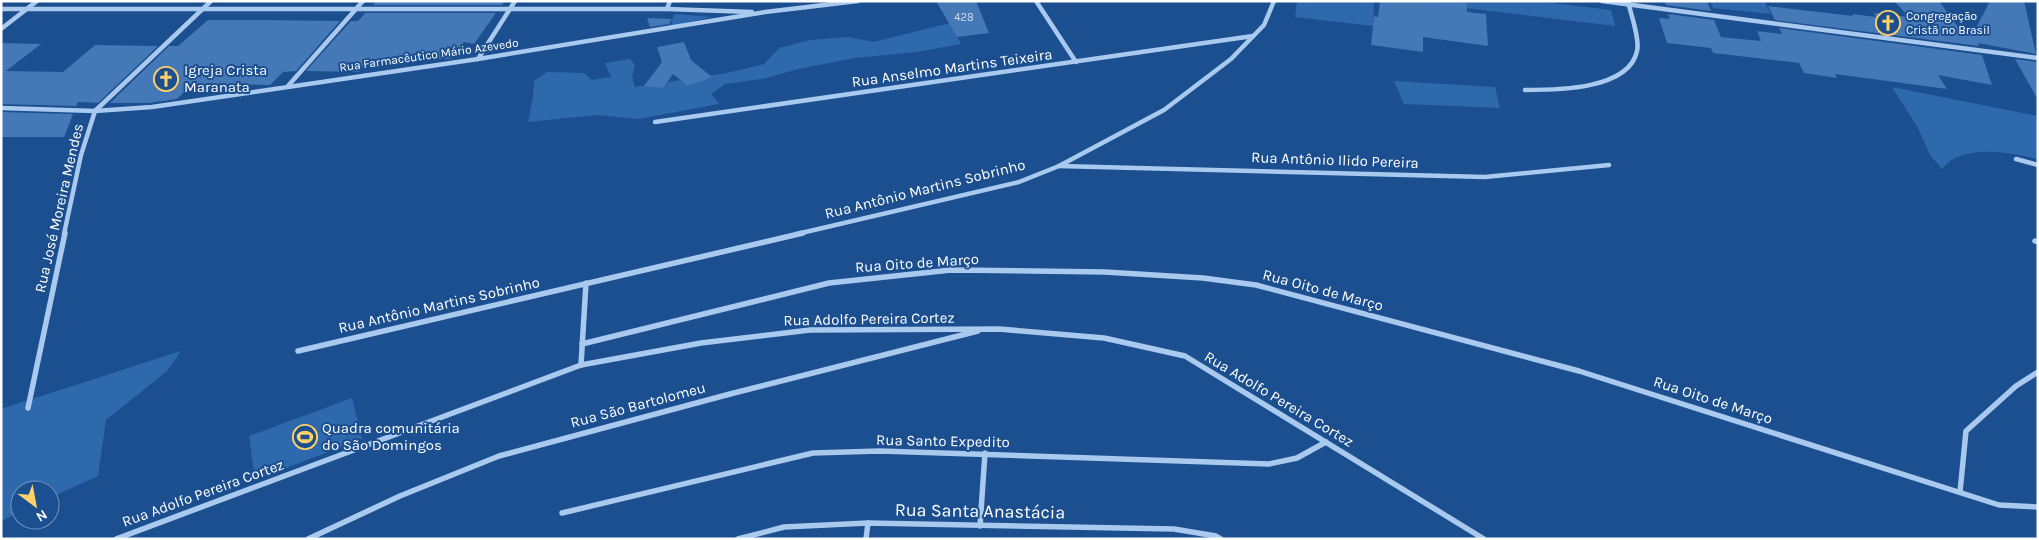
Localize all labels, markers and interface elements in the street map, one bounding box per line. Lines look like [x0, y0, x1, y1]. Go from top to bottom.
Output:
place label: Congregação Cristã no Brasil [1906, 9, 1990, 37]
church icon: Congregação Cristã no Brasil [1875, 10, 1901, 36]
house number: 428 [954, 11, 974, 24]
street label: Rua Farmacêutico Mário Azevedo [338, 35, 520, 75]
street label: Rua Anselmo Martins Teixeira [851, 45, 1053, 91]
place label: Igreja Crista Maranata [184, 61, 267, 96]
church icon: Igreja Crista Maranata [153, 66, 179, 92]
street label: Rua José Moreira Mendes [31, 122, 87, 294]
street label: Rua Antônio Ilido Pereira [1251, 148, 1419, 172]
street label: Rua Antônio Martins Sobrinho [823, 155, 1027, 223]
street label: Rua Oito de Março [854, 250, 980, 276]
street label: Rua Oito de Março [1261, 265, 1385, 315]
street label: Rua Antônio Martins Sobrinho [337, 273, 541, 337]
street label: Rua Adolfo Pereira Cortez [783, 309, 955, 329]
street label: Rua Adolfo Pereira Cortez [1201, 347, 1357, 451]
street label: Rua Oito de Março [1651, 372, 1775, 428]
street label: Rua São Bartolomeu [568, 378, 708, 432]
place label: Quadra comunitária do São Domingos [322, 419, 460, 454]
sports icon: Quadra comunitária do São Domingos [292, 424, 318, 450]
street label: Rua Santo Expedito [876, 431, 1010, 451]
street label: Rua Adolfo Pereira Cortez [120, 455, 286, 531]
north arrow [10, 480, 60, 530]
street label: Rua Santa Anastácia [895, 499, 1065, 523]
text: N [33, 506, 50, 525]

